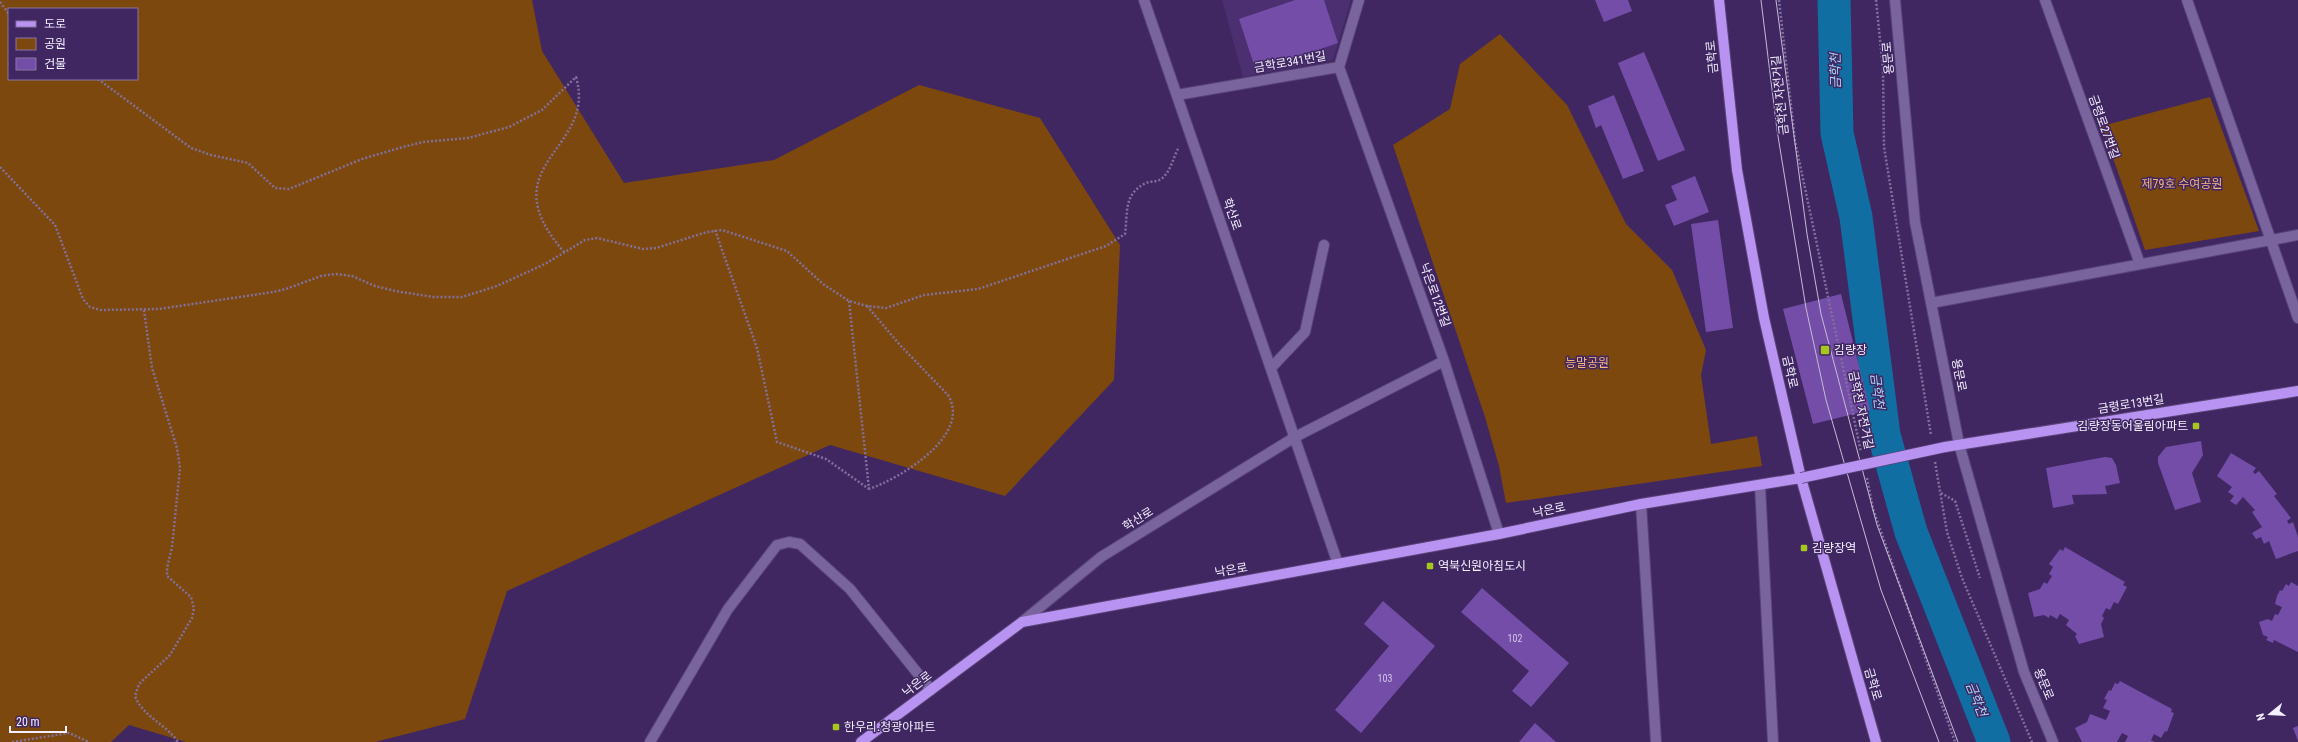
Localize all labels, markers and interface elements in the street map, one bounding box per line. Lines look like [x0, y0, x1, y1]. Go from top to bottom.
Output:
legend [8, 8, 138, 80]
text: 도로 [44, 17, 66, 31]
text: 공원 [44, 37, 66, 51]
street label: 금학로 [1703, 40, 1721, 74]
street label: 용문로 [1880, 41, 1896, 75]
street label: 금학로341번길 [1253, 49, 1327, 75]
water label: 금학천 [1828, 52, 1843, 89]
street label: 금학천 자전거길 [1769, 54, 1791, 136]
text: 건물 [44, 57, 66, 71]
street label: 금령로27번길 [2086, 93, 2122, 161]
park label: 제79호 수여공원 [2142, 177, 2222, 191]
street label: 학산로 [1220, 196, 1244, 232]
street label: 낙은로12번길 [1417, 261, 1453, 329]
place label: 김량장 [1834, 343, 1867, 357]
marker: 김량장 [1819, 344, 1831, 356]
street label: 금학로 [1779, 354, 1801, 390]
park label: 능말공원 [1565, 356, 1609, 370]
street label: 용문로 [1949, 357, 1969, 393]
street label: 금학천 자전거길 [1846, 369, 1876, 451]
water label: 금학천 [1868, 372, 1887, 411]
street label: 금령로13번길 [2097, 392, 2165, 416]
place label: 김량장동어울림아파트 [2078, 419, 2188, 433]
marker: 김량장동어울림아파트 [2191, 421, 2201, 431]
street label: 낙은로 [1531, 500, 1567, 520]
street label: 학산로 [1120, 504, 1156, 534]
place label: 김량장역 [1812, 541, 1856, 555]
marker: 김량장역 [1799, 543, 1809, 553]
place label: 역북신원아침도시 [1438, 559, 1526, 573]
street label: 낙은로 [1213, 560, 1249, 580]
marker: 역북신원아침도시 [1425, 561, 1435, 571]
house number: 102 [1508, 633, 1522, 644]
street label: 금학로 [1862, 666, 1884, 702]
street label: 용문로 [2031, 666, 2057, 702]
street label: 낙은로 [900, 668, 934, 700]
house number: 103 [1378, 673, 1392, 684]
water label: 금학천 [1963, 680, 1991, 720]
north arrow [2250, 694, 2290, 734]
scale bar [10, 708, 66, 734]
text: N [2254, 711, 2268, 722]
text: 20 m [16, 715, 40, 729]
place label: 한우리.청광아파트 [844, 720, 936, 734]
marker: 한우리.청광아파트 [831, 722, 841, 732]

